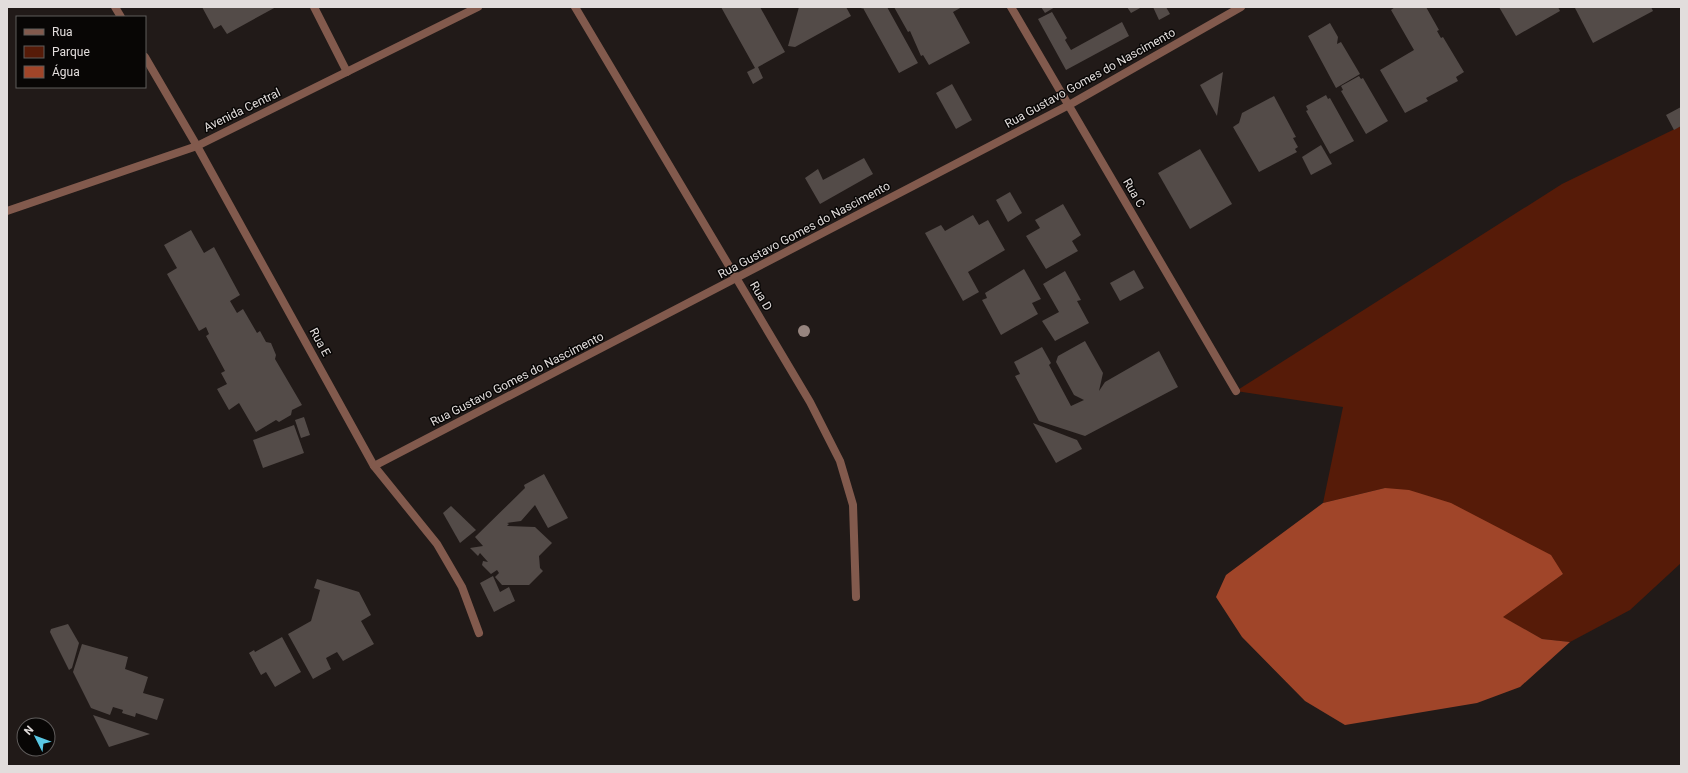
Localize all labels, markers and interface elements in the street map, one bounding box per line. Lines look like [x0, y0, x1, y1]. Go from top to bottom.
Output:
legend [16, 16, 146, 88]
text: Rua [52, 25, 73, 39]
street label: Rua Gustavo Gomes do Nascimento [1002, 25, 1178, 131]
text: Parque [52, 45, 90, 59]
text: Água [52, 64, 80, 79]
street label: Avenida Central [201, 85, 283, 135]
street label: Rua C [1120, 176, 1148, 210]
street label: Rua Gustavo Gomes do Nascimento [716, 179, 893, 281]
street label: Rua D [747, 279, 775, 313]
street label: Rua E [307, 325, 334, 359]
street label: Rua Gustavo Gomes do Nascimento [428, 329, 606, 429]
north arrow [16, 717, 56, 757]
text: N [22, 723, 37, 738]

